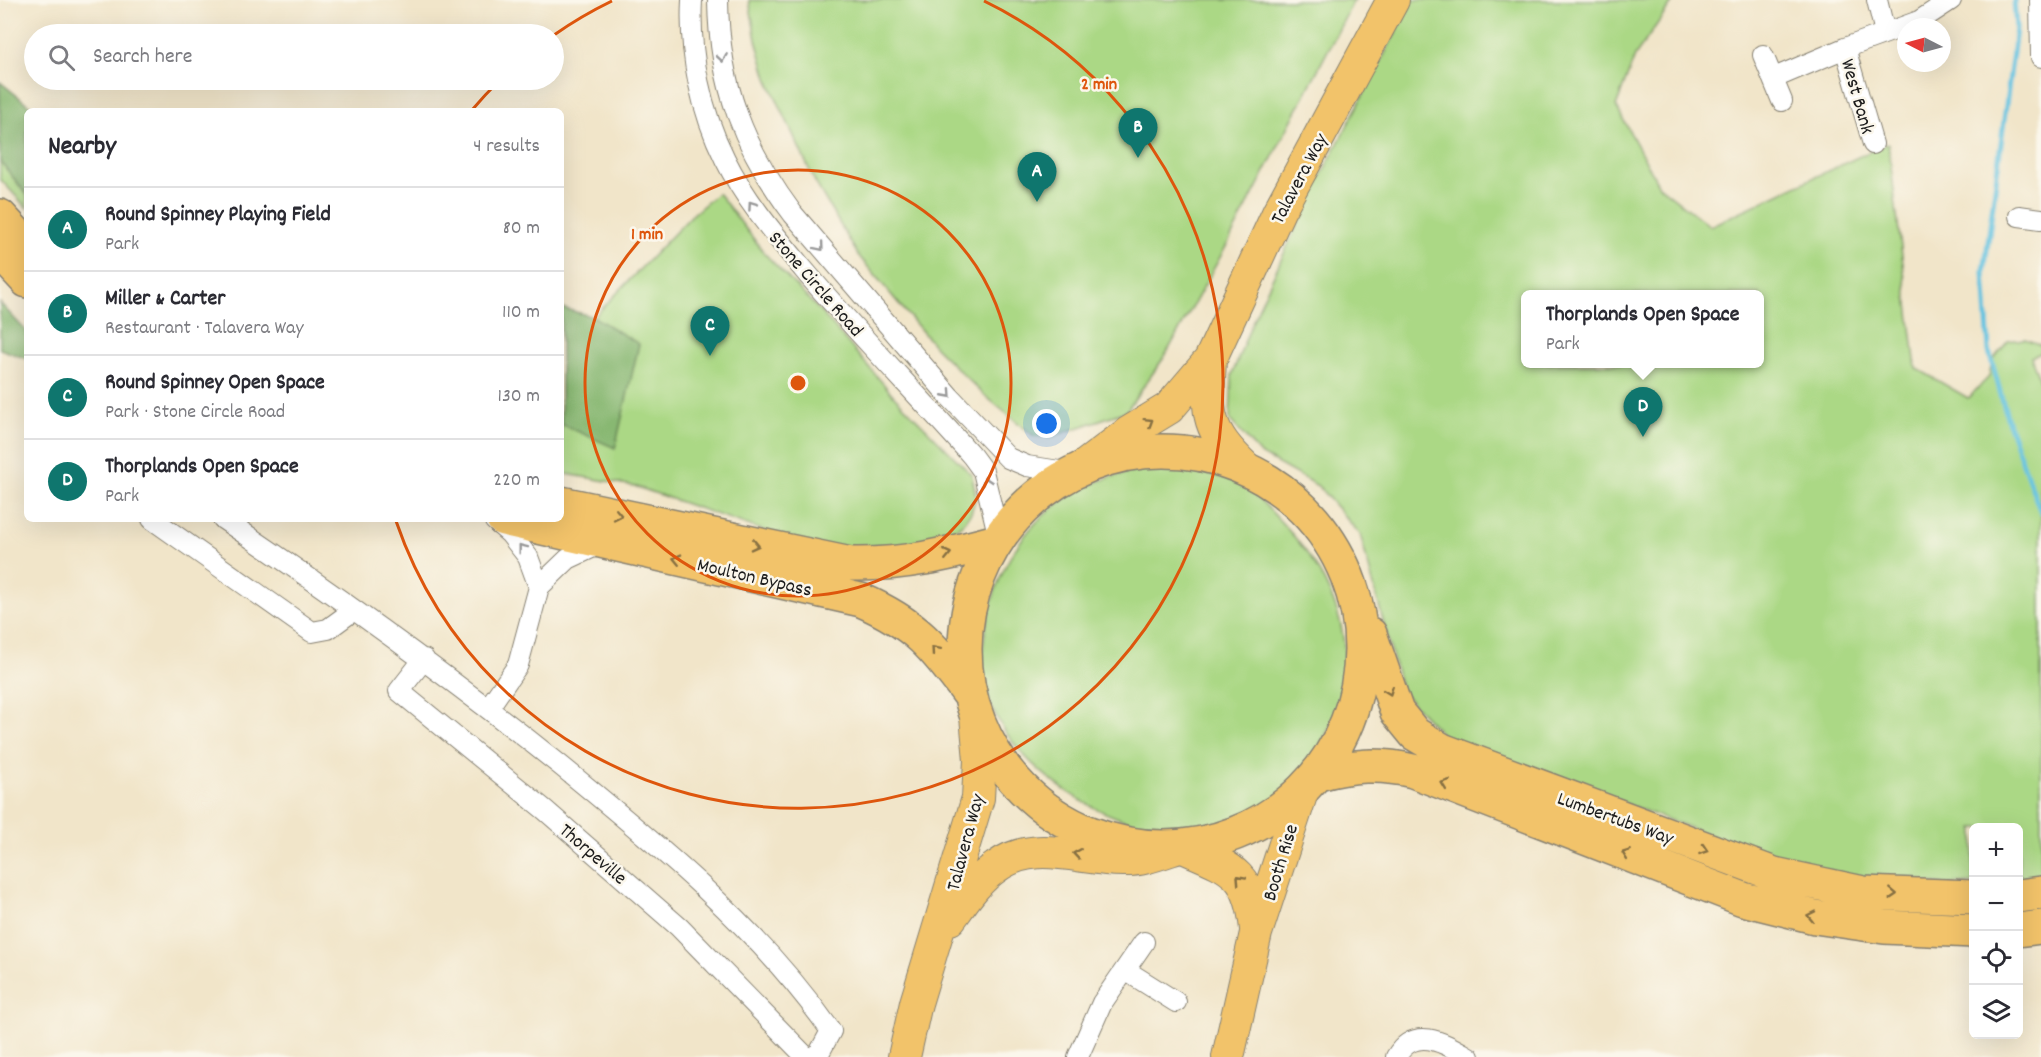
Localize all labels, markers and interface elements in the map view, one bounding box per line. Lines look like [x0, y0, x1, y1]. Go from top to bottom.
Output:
north arrow [1897, 18, 1951, 72]
search box [24, 24, 564, 90]
icon: search [45, 41, 78, 74]
text: Search here [93, 42, 192, 73]
one-way arrow [716, 54, 728, 63]
street label: West Bank [1832, 56, 1880, 138]
text: 2 min [1081, 73, 1117, 98]
pin: B [1118, 108, 1158, 158]
street label: Talavera Way [1265, 128, 1337, 230]
text: Nearby [48, 129, 116, 166]
text: 4 results [473, 133, 540, 161]
pin: A [1018, 152, 1056, 202]
text: Round Spinney Playing Field [105, 200, 331, 231]
one-way arrow [748, 201, 759, 212]
text: A [62, 215, 73, 243]
text: 80 m [503, 215, 540, 243]
text: 1 min [631, 223, 663, 248]
street label: Stone Circle Road [761, 226, 869, 344]
text: Park [105, 231, 139, 259]
one-way arrow [813, 240, 824, 251]
text: Miller & Carter [105, 284, 225, 315]
popup [1521, 290, 1764, 368]
text: B [63, 299, 72, 327]
text: 110 m [502, 299, 540, 327]
text: Thorplands Open Space [1546, 300, 1739, 331]
pin: C [690, 306, 730, 356]
text: Restaurant · Talavera Way [105, 315, 304, 343]
text: Park [1546, 331, 1580, 359]
text: Round Spinney Open Space [105, 368, 325, 399]
centre of rings [788, 373, 808, 393]
text: C [63, 383, 72, 411]
text: 130 m [498, 383, 540, 411]
one-way arrow [941, 387, 952, 398]
pin: D [1624, 388, 1662, 437]
text: Park · Stone Circle Road [105, 399, 285, 427]
your location [1032, 409, 1061, 438]
one-way arrow [1142, 418, 1153, 429]
text: Thorplands Open Space [105, 452, 299, 483]
text: D [62, 467, 73, 495]
text: 220 m [493, 467, 540, 495]
one-way arrow [981, 476, 993, 487]
text: Park [105, 483, 139, 511]
one-way arrow [613, 508, 623, 521]
one-way arrow [749, 538, 759, 551]
one-way arrow [518, 544, 529, 555]
one-way arrow [942, 549, 952, 562]
street label: Moulton Bypass [694, 552, 815, 606]
one-way arrow [672, 553, 682, 566]
one-way arrow [931, 646, 942, 656]
one-way arrow [1382, 685, 1394, 696]
one-way arrow [1440, 779, 1451, 791]
street label: Lumbertubs Way [1553, 786, 1678, 854]
street label: Talavera Way [941, 790, 993, 894]
street label: Thorpeville [552, 818, 632, 893]
street label: Booth Rise [1257, 821, 1307, 905]
map controls [1969, 823, 2023, 1039]
button: + [1969, 823, 2023, 877]
one-way arrow [1698, 842, 1709, 855]
one-way arrow [1073, 848, 1082, 860]
one-way arrow [1622, 849, 1633, 861]
one-way arrow [1236, 875, 1247, 886]
button: − [1969, 877, 2023, 931]
one-way arrow [1889, 888, 1898, 901]
one-way arrow [1806, 910, 1816, 923]
button: locate [1969, 931, 2023, 985]
button: layers [1969, 985, 2023, 1039]

